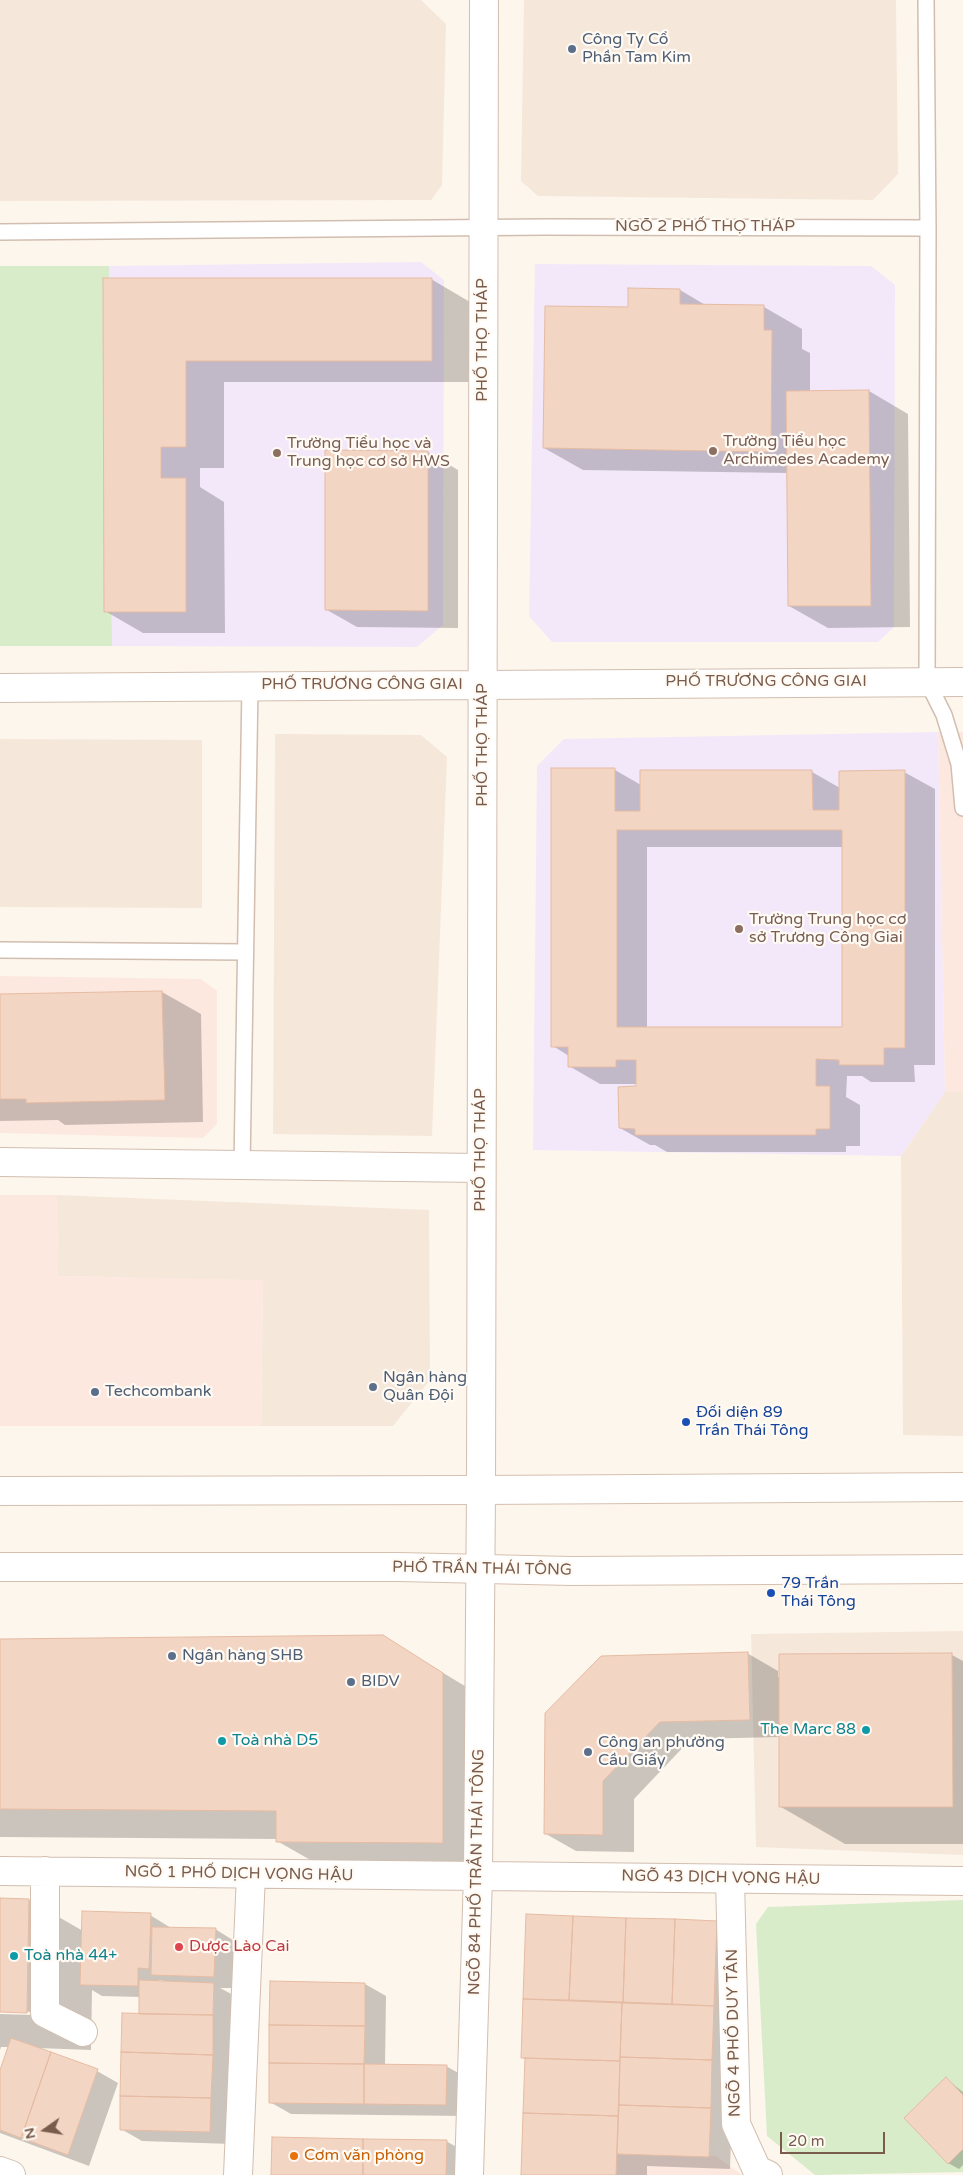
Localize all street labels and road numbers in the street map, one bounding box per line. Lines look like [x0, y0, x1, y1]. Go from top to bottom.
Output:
street label: NGÕ 2 PHỐ THỌ THÁP [615, 217, 795, 237]
street label: PHỐ THỌ THÁP [473, 278, 493, 402]
street label: PHỐ TRƯƠNG CÔNG GIAI [665, 672, 867, 692]
street label: PHỐ TRƯƠNG CÔNG GIAI [261, 675, 463, 695]
street label: PHỐ THỌ THÁP [473, 683, 493, 807]
street label: PHỐ THỌ THÁP [471, 1088, 491, 1212]
street label: PHỐ TRẦN THÁI TÔNG [392, 1558, 572, 1580]
street label: NGÕ 84 PHỐ TRẦN THÁI TÔNG [465, 1749, 489, 1995]
street label: NGÕ 1 PHỐ DỊCH VỌNG HẬU [124, 1862, 354, 1886]
street label: NGÕ 43 DỊCH VỌNG HẬU [621, 1867, 821, 1889]
street label: NGÕ 4 PHỐ DUY TÂN [723, 1949, 745, 2117]

